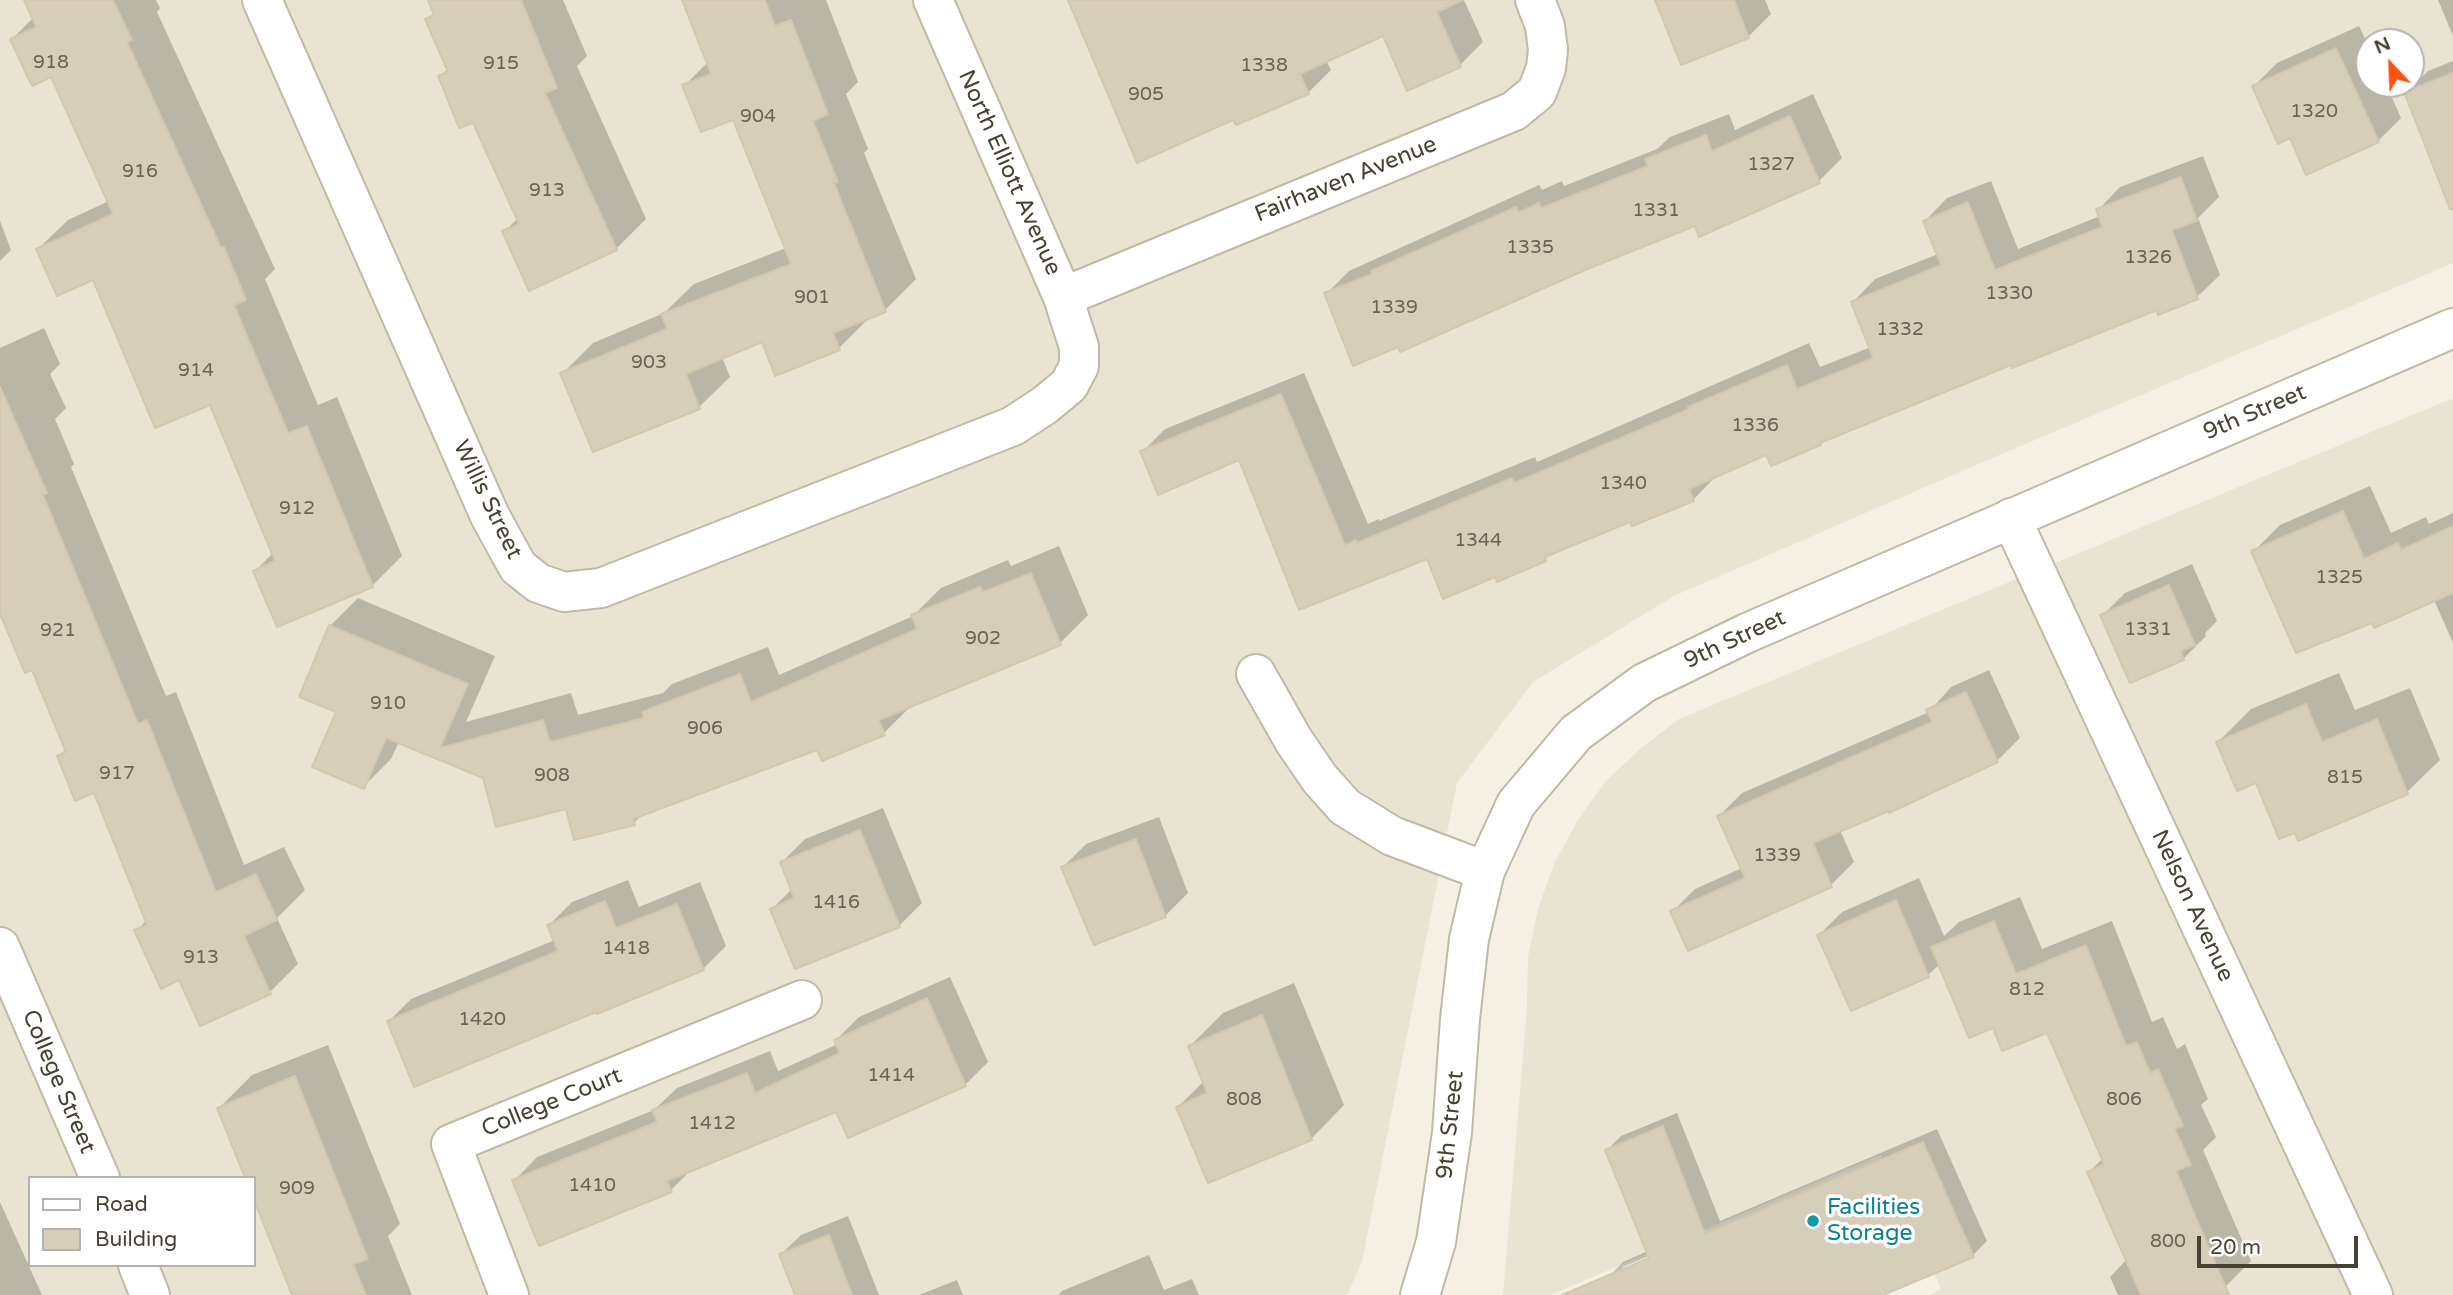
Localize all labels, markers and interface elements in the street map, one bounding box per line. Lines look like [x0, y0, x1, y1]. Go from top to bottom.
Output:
north arrow [2355, 28, 2425, 98]
text: N [2371, 32, 2394, 59]
house number: 918 [33, 52, 69, 74]
house number: 915 [483, 53, 519, 75]
house number: 1338 [1240, 55, 1288, 77]
street label: North Elliott Avenue [951, 66, 1067, 280]
house number: 905 [1128, 84, 1164, 106]
house number: 1320 [2290, 101, 2338, 123]
house number: 904 [740, 106, 776, 128]
street label: Fairhaven Avenue [1251, 131, 1441, 229]
house number: 1327 [1747, 154, 1795, 176]
house number: 916 [122, 161, 158, 183]
house number: 913 [529, 180, 565, 202]
house number: 1331 [1632, 200, 1680, 222]
house number: 1335 [1506, 237, 1554, 259]
house number: 1326 [2124, 247, 2172, 269]
house number: 1330 [1985, 283, 2033, 305]
house number: 901 [794, 287, 830, 309]
house number: 1339 [1370, 297, 1418, 319]
house number: 1332 [1876, 319, 1924, 341]
house number: 903 [631, 352, 667, 374]
house number: 914 [178, 360, 214, 382]
street label: 9th Street [2199, 379, 2311, 447]
house number: 1336 [1731, 415, 1779, 437]
street label: Willis Street [446, 436, 528, 564]
house number: 1340 [1599, 473, 1647, 495]
house number: 912 [279, 498, 315, 520]
house number: 1344 [1454, 530, 1502, 552]
house number: 1325 [2315, 567, 2363, 589]
street label: 9th Street [1680, 604, 1790, 676]
house number: 1331 [2124, 619, 2172, 641]
house number: 921 [40, 620, 76, 642]
house number: 902 [965, 628, 1001, 650]
house number: 910 [370, 693, 406, 715]
house number: 906 [687, 718, 723, 740]
house number: 917 [99, 763, 135, 785]
house number: 908 [534, 765, 570, 787]
house number: 815 [2327, 767, 2363, 789]
street label: Nelson Avenue [2145, 826, 2239, 986]
house number: 1339 [1753, 845, 1801, 867]
house number: 1416 [812, 892, 860, 914]
house number: 1418 [602, 938, 650, 960]
house number: 913 [183, 947, 219, 969]
house number: 812 [2009, 979, 2045, 1001]
street label: College Street [15, 1006, 101, 1158]
house number: 1420 [458, 1009, 506, 1031]
street label: College Court [478, 1062, 626, 1144]
house number: 1414 [867, 1065, 915, 1087]
street label: 9th Street [1432, 1069, 1470, 1181]
house number: 808 [1226, 1089, 1262, 1111]
house number: 806 [2106, 1089, 2142, 1111]
house number: 1412 [688, 1113, 736, 1135]
house number: 1410 [568, 1175, 616, 1197]
legend [28, 1176, 256, 1267]
house number: 909 [279, 1178, 315, 1200]
text: Road [95, 1192, 148, 1217]
place label: Facilities Storage [1827, 1194, 1920, 1248]
marker: Facilities Storage [1805, 1213, 1821, 1229]
scale bar [2201, 1222, 2362, 1266]
text: Building [95, 1227, 177, 1252]
house number: 800 [2150, 1231, 2186, 1253]
text: 20 m [2210, 1235, 2261, 1260]

